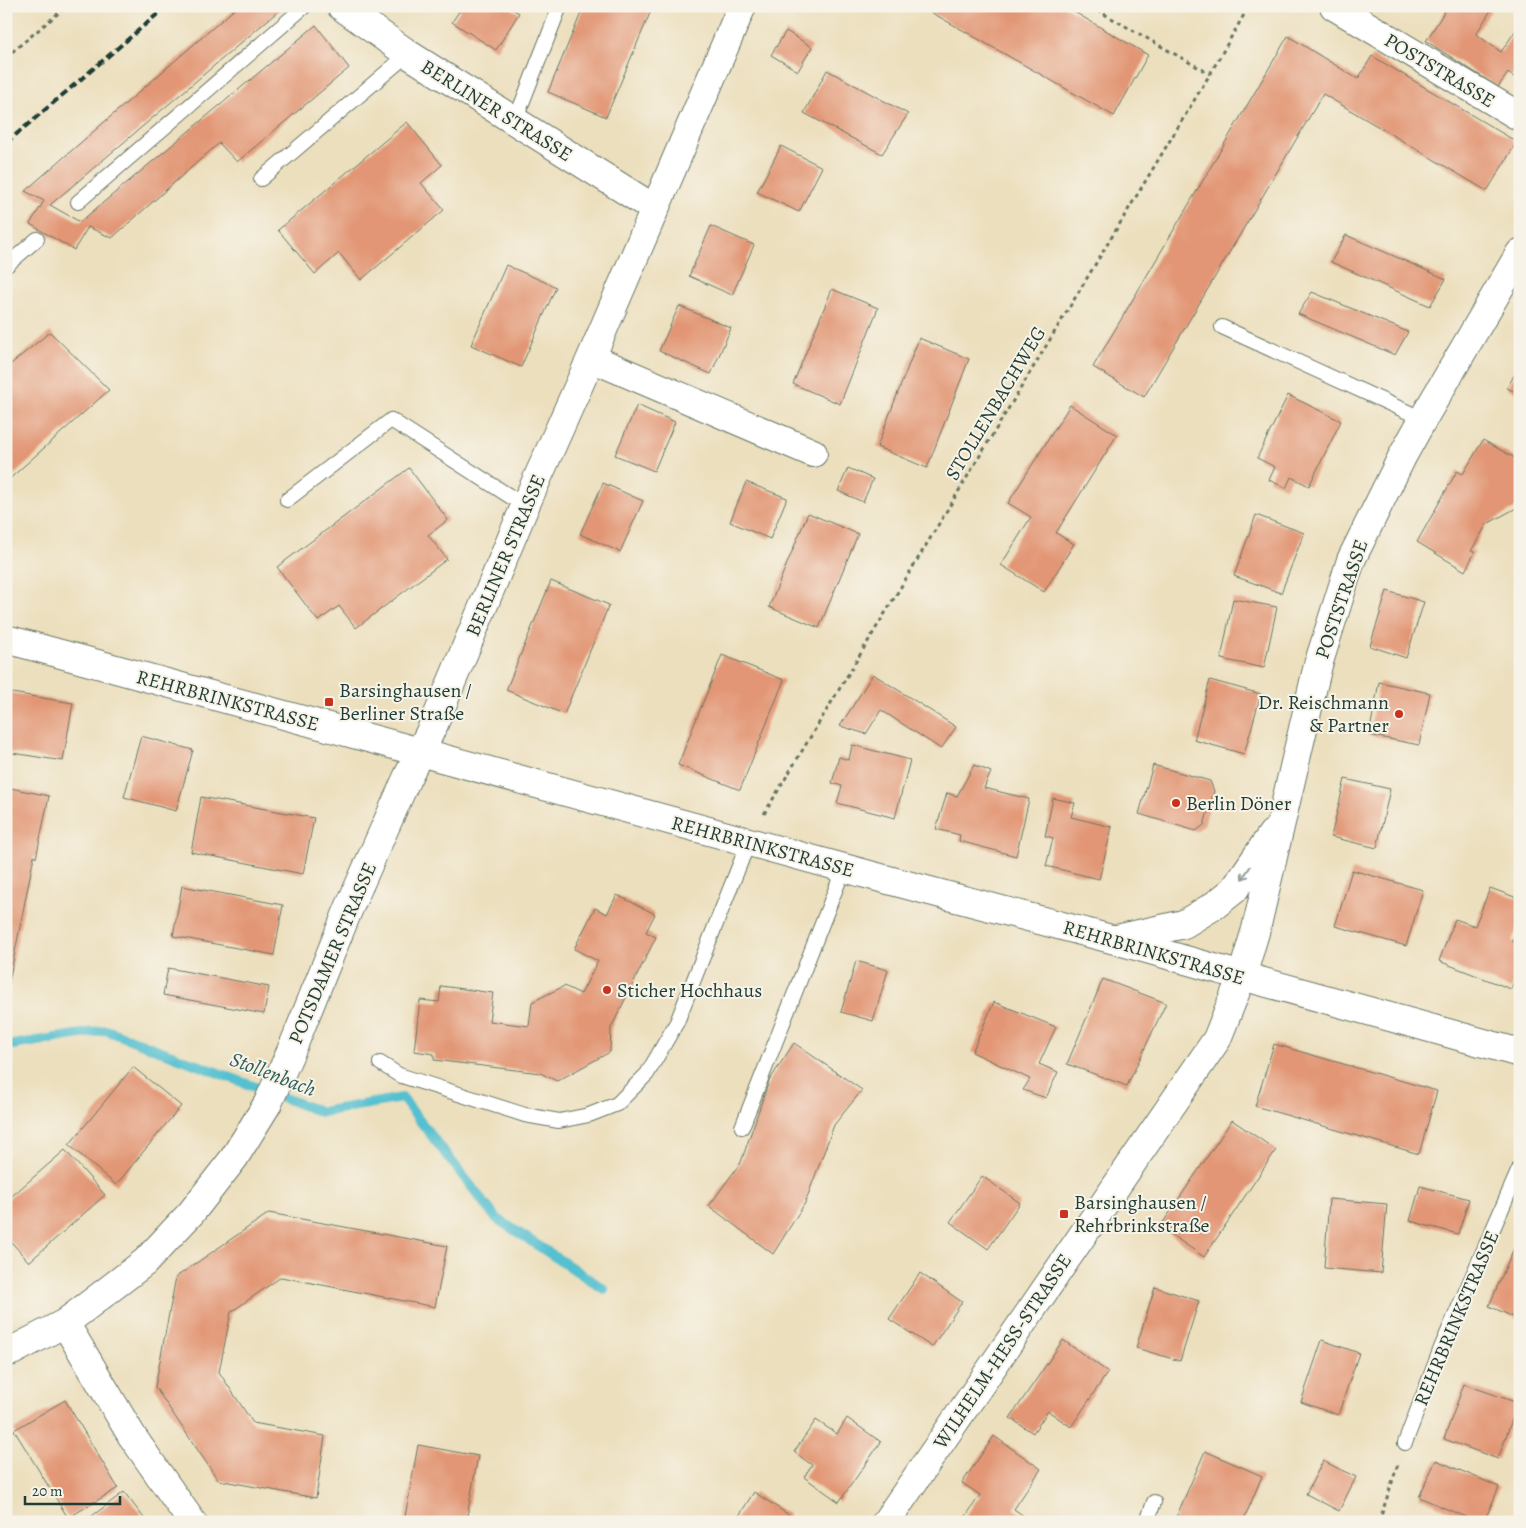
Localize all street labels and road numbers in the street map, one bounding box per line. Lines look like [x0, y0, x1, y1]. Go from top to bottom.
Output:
street label: POSTSTRASSE [1379, 27, 1500, 114]
street label: BERLINER STRASSE [416, 53, 578, 168]
street label: STOLLENBACHWEG [939, 321, 1052, 485]
street label: BERLINER STRASSE [459, 470, 552, 640]
street label: POSTSTRASSE [1308, 536, 1375, 663]
street label: REHRBRINKSTRASSE [134, 663, 322, 738]
street label: REHRBRINKSTRASSE [669, 809, 857, 884]
street label: POTSDAMER STRASSE [282, 858, 383, 1048]
street label: REHRBRINKSTRASSE [1060, 914, 1248, 991]
street label: REHRBRINKSTRASSE [1407, 1226, 1506, 1410]
street label: WILHELM-HESS-STRASSE [926, 1248, 1078, 1455]

